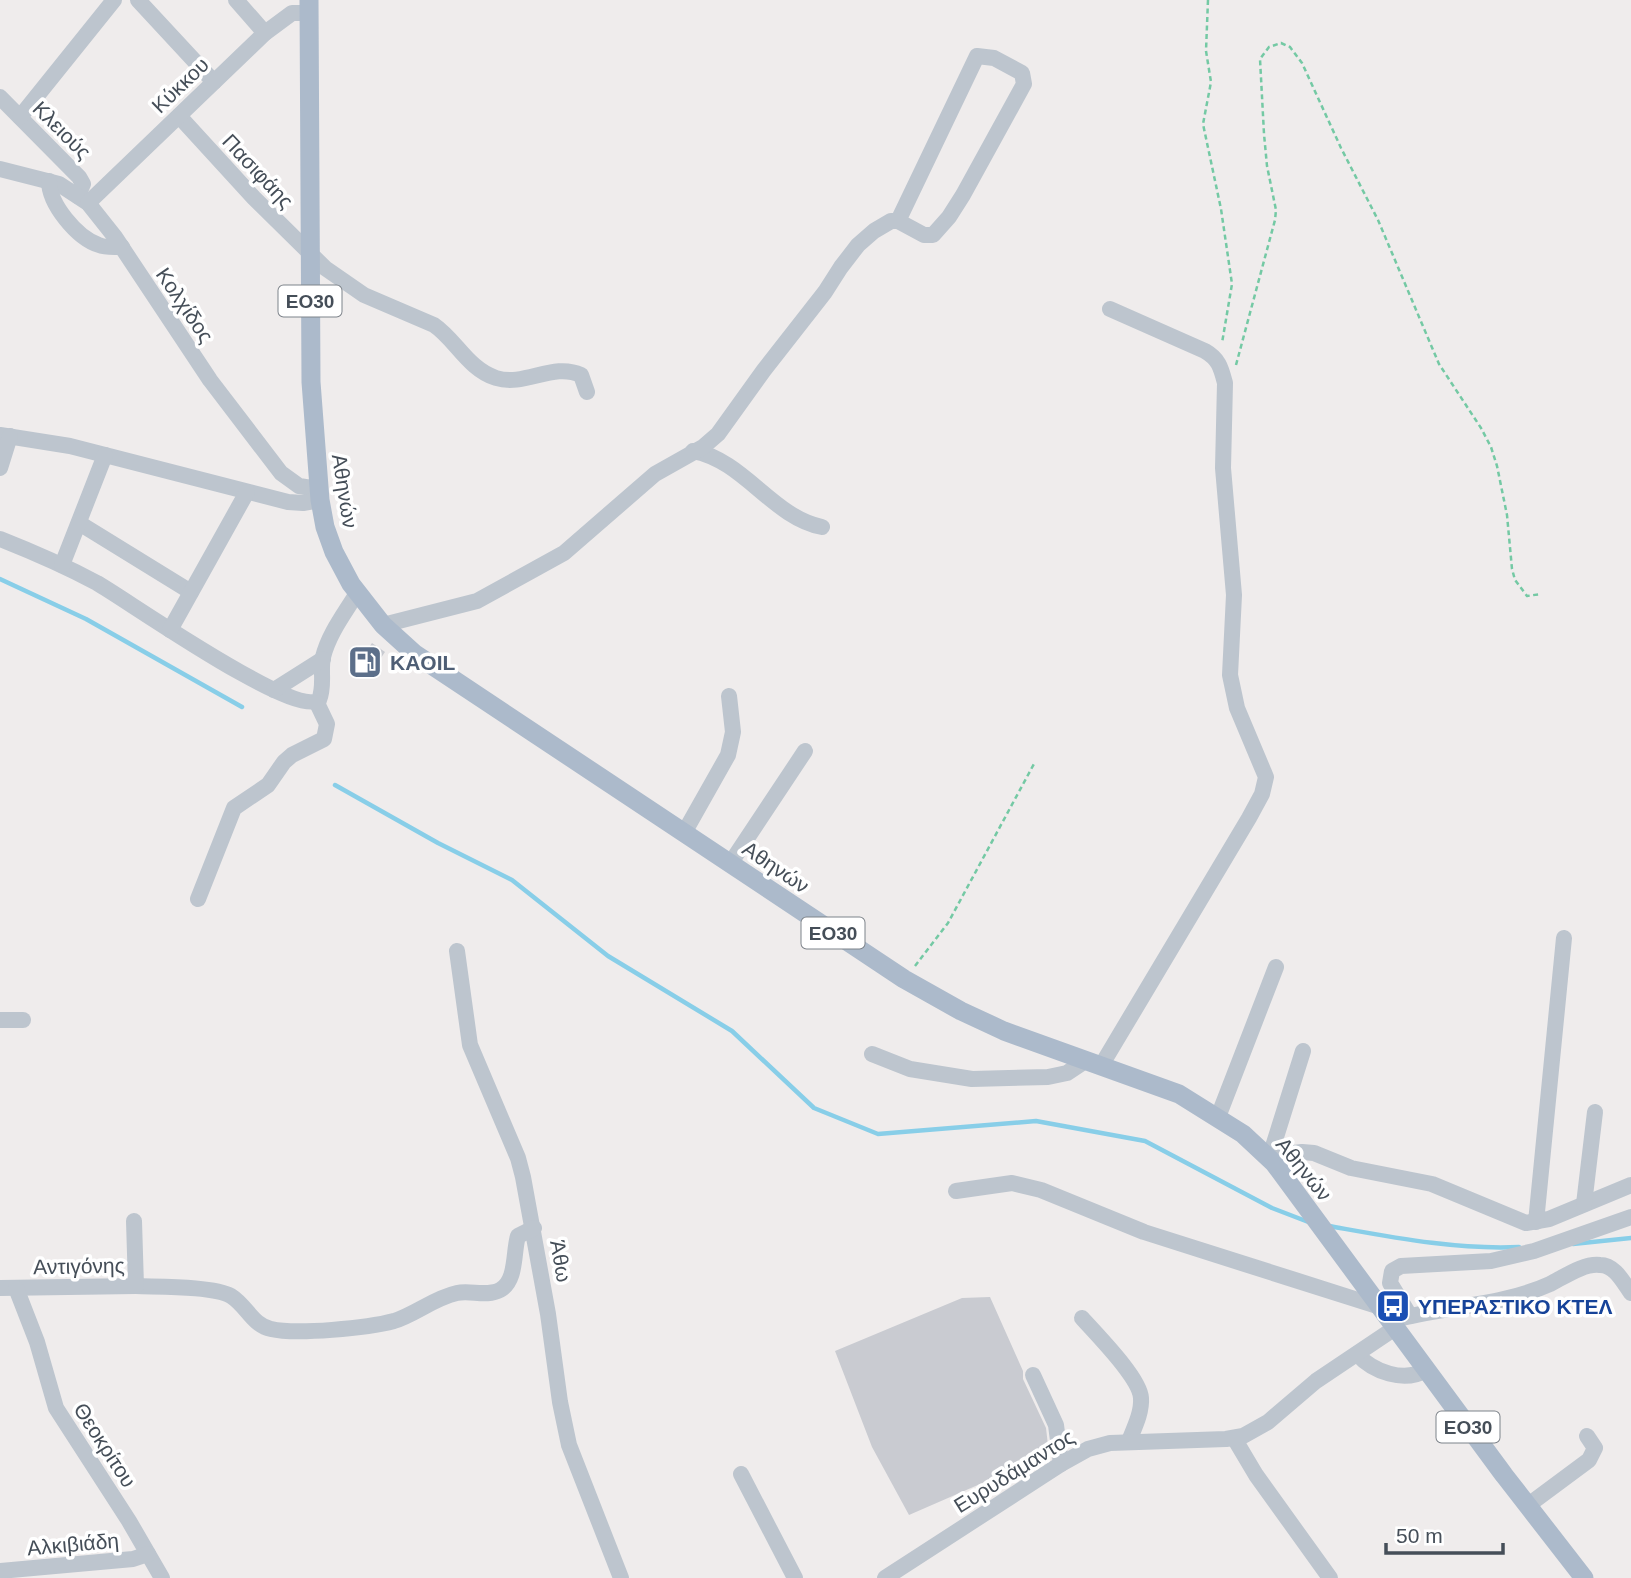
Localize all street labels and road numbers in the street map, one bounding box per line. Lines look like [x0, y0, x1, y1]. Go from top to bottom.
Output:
street label: Κύκκου [147, 53, 213, 117]
street label: Κλειούς [28, 96, 96, 164]
street label: Πασιφάης [218, 129, 298, 213]
street label: Κολχίδος [152, 263, 218, 347]
road number: ΕΟ30 [278, 286, 342, 316]
street label: Αθηνών [328, 452, 362, 530]
street label: Αθηνών [739, 837, 813, 897]
road number: ΕΟ30 [802, 917, 864, 948]
street label: Αθηνών [1272, 1133, 1336, 1205]
street label: Άθω [546, 1238, 576, 1284]
street label: Αντιγόνης [33, 1254, 125, 1278]
street label: Θεοκρίτου [69, 1399, 141, 1491]
road number: ΕΟ30 [1436, 1412, 1500, 1442]
street label: Ευρυδάμαντος [950, 1425, 1078, 1517]
street label: Αλκιβιάδη [26, 1529, 120, 1559]

